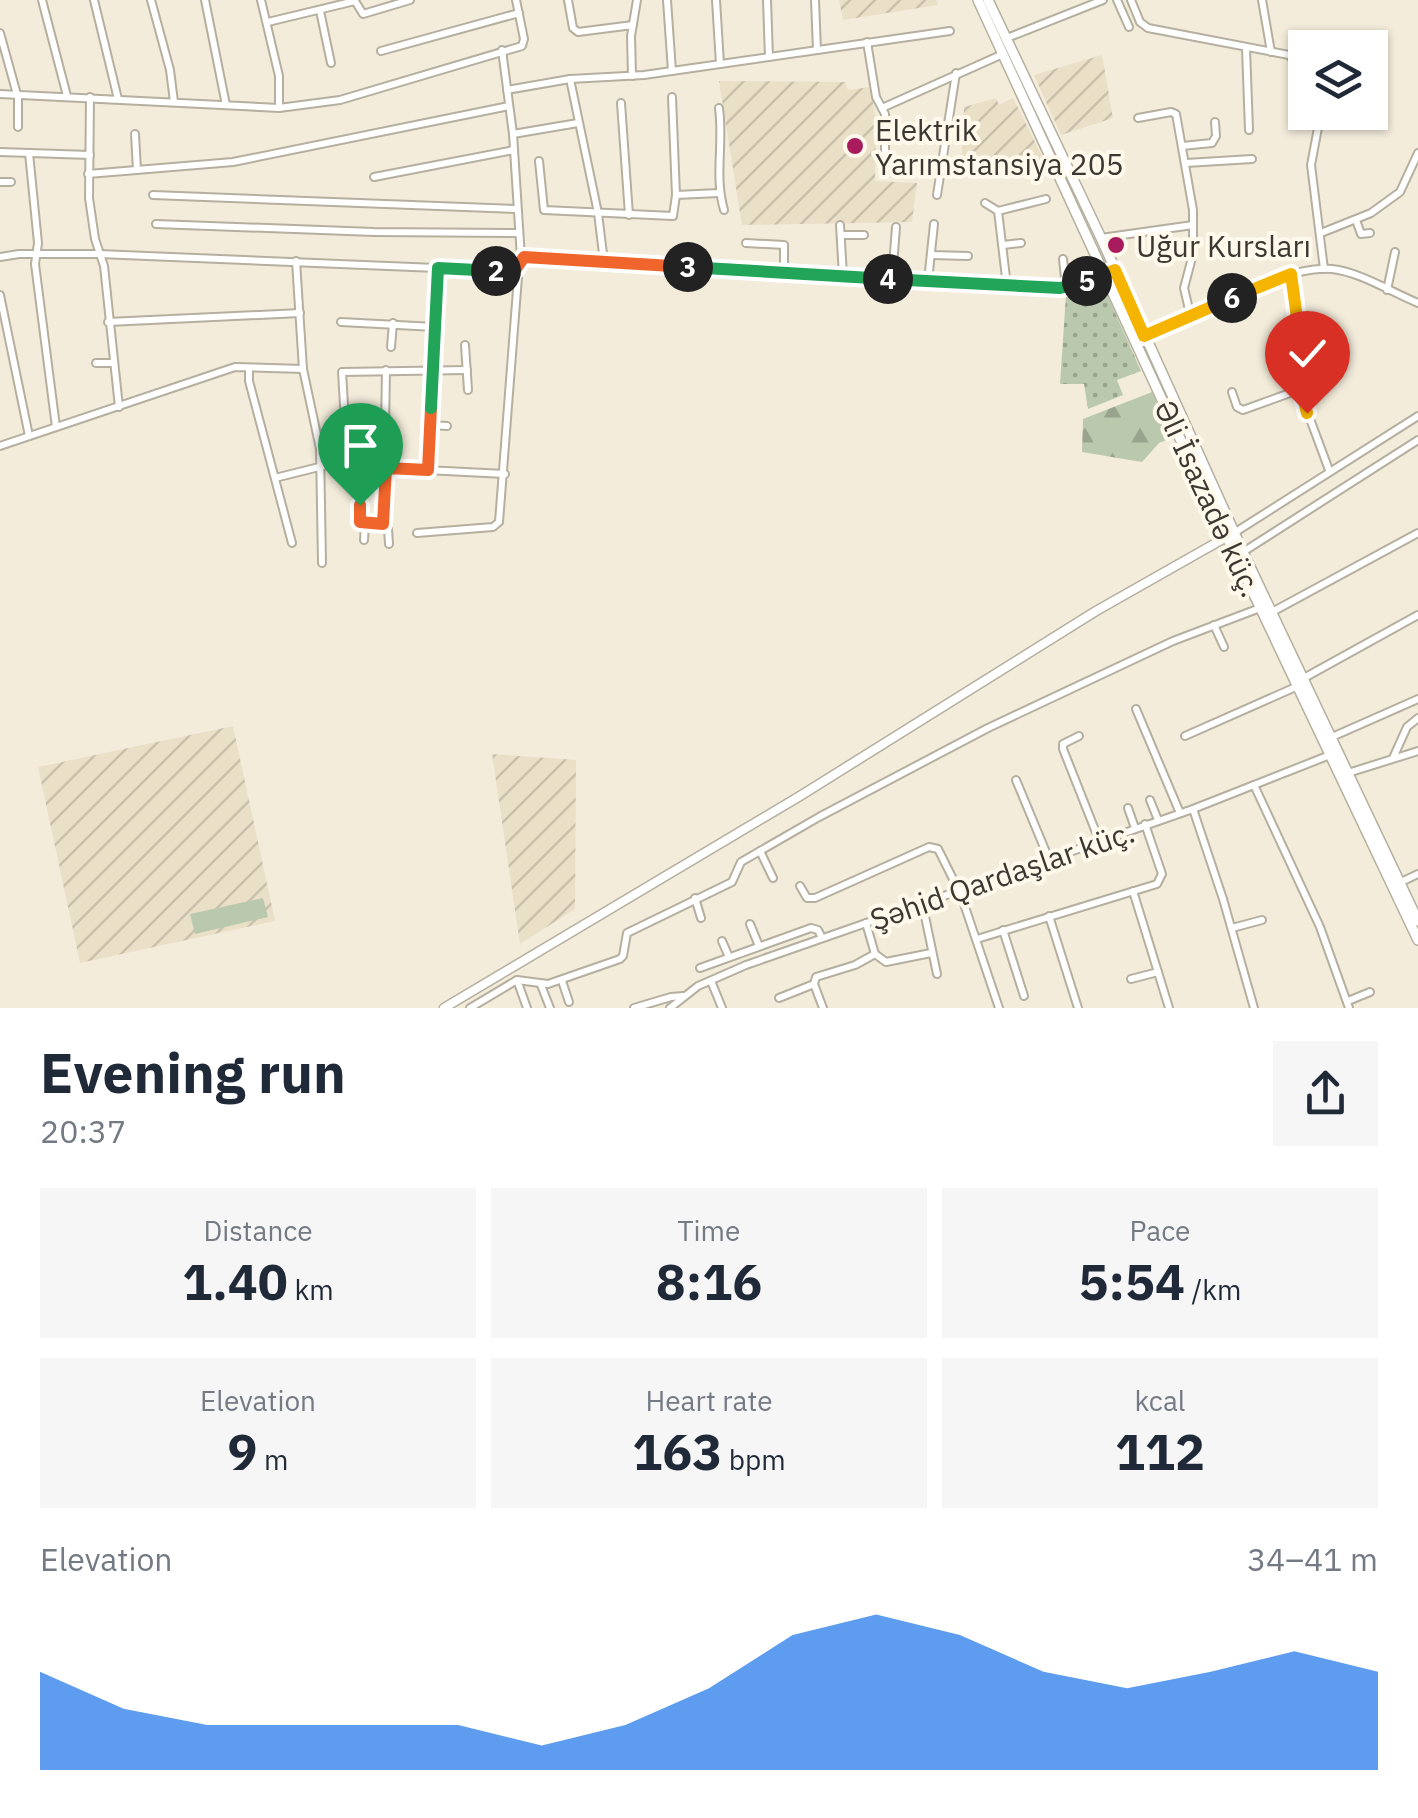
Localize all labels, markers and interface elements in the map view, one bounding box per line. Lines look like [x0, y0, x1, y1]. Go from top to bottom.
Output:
map controls [1288, 30, 1388, 130]
button: layers [1288, 30, 1388, 130]
place label: Elektrik Yarımstansiya 205 [875, 110, 1124, 183]
marker: Elektrik Yarımstansiya 205 [844, 135, 866, 157]
place label: Uğur Kursları [1136, 226, 1311, 265]
marker: Uğur Kursları [1105, 234, 1127, 256]
pin: 3 [663, 242, 713, 292]
pin: 2 [471, 246, 521, 296]
text: 3 [680, 248, 696, 285]
text: 2 [488, 252, 504, 289]
pin: 4 [863, 254, 913, 304]
pin: 5 [1062, 256, 1112, 306]
text: 4 [880, 260, 896, 297]
text: 5 [1079, 262, 1095, 299]
pin: 6 [1207, 273, 1257, 323]
text: 6 [1224, 279, 1240, 316]
pin [1265, 311, 1350, 414]
icon: check [1280, 326, 1335, 381]
street label: Əli İsazadə küç. [1146, 393, 1272, 603]
pin [318, 403, 403, 506]
icon: arrive [333, 418, 388, 473]
street label: Şəhid Qardaşlar küç. [865, 811, 1139, 939]
text: Evening run [40, 1037, 346, 1108]
button: share [1273, 1041, 1378, 1146]
text: 20:37 [40, 1110, 126, 1152]
text: Distance [203, 1212, 313, 1249]
text: Time [678, 1212, 740, 1249]
text: Pace [1130, 1212, 1190, 1249]
text: 1.40 [182, 1249, 288, 1314]
text: 8:16 [656, 1249, 762, 1314]
text: 5:54 [1078, 1249, 1185, 1314]
text: km [288, 1271, 334, 1308]
text: /km [1185, 1271, 1242, 1308]
text: Elevation [200, 1382, 316, 1419]
text: Heart rate [645, 1382, 773, 1419]
text: kcal [1135, 1382, 1185, 1419]
text: 9 [227, 1419, 257, 1484]
text: 163 [632, 1419, 722, 1484]
text: 112 [1115, 1419, 1205, 1484]
text: m [257, 1441, 289, 1478]
text: bpm [722, 1441, 786, 1478]
text: Elevation [40, 1538, 173, 1580]
text: 34–41 m [1247, 1538, 1378, 1580]

